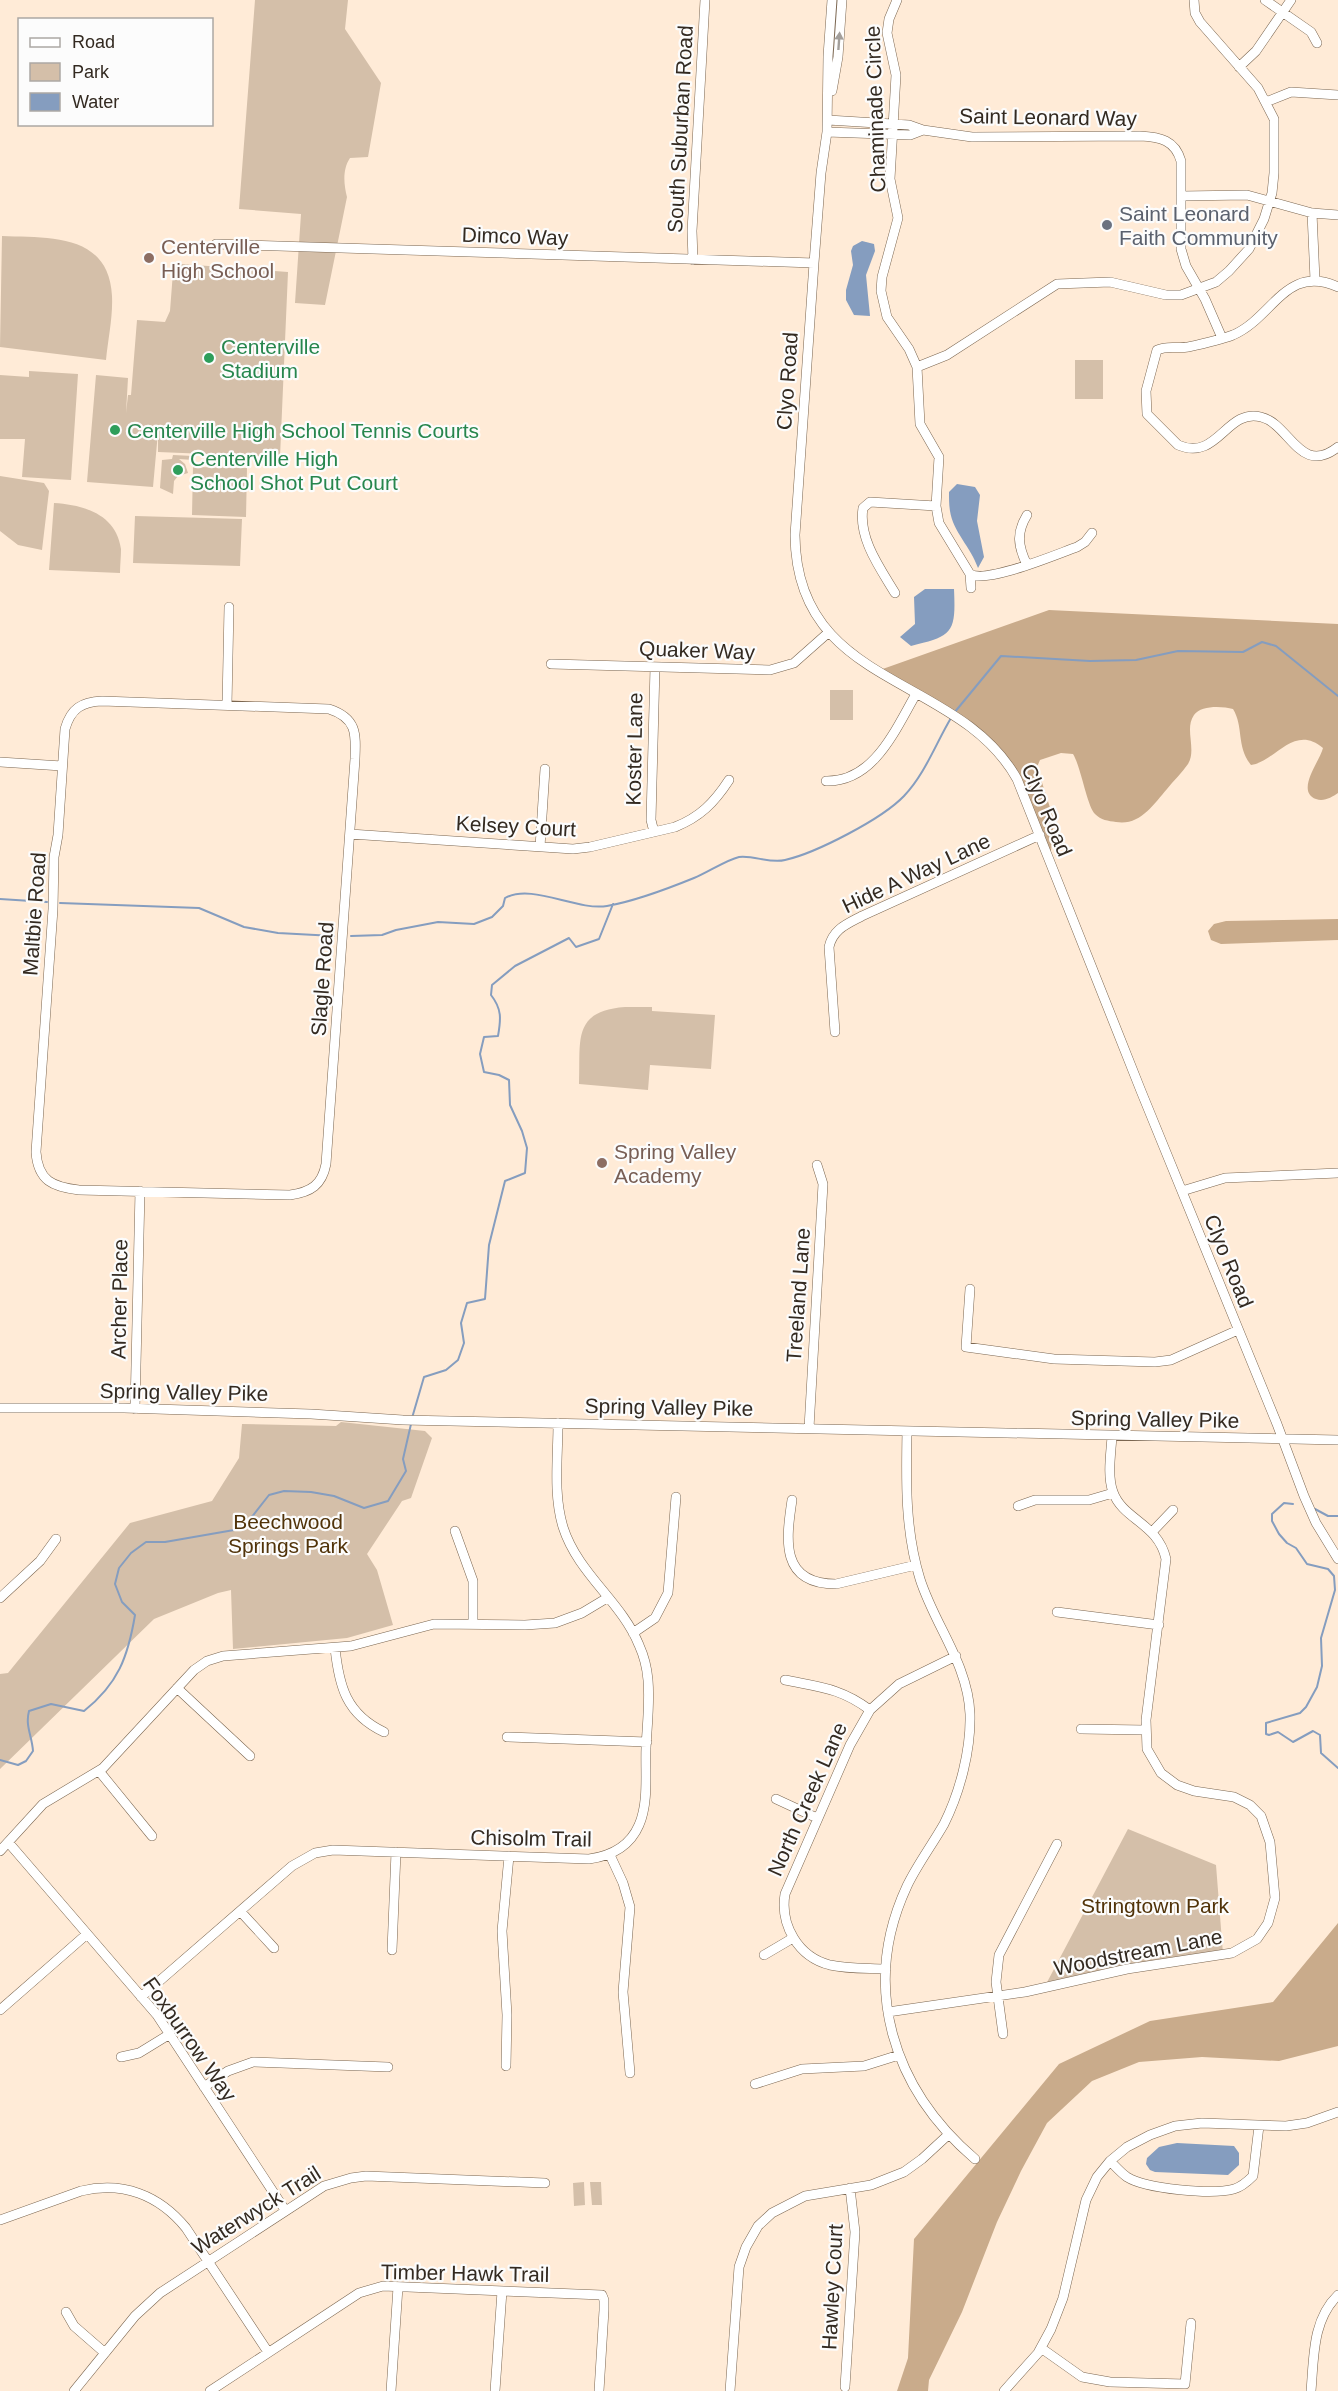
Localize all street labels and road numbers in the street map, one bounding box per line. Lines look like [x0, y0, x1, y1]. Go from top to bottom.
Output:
street label: South Suburban Road [663, 25, 697, 233]
street label: Chaminade Circle [861, 25, 889, 193]
street label: Saint Leonard Way [959, 104, 1138, 130]
street label: Dimco Way [461, 223, 569, 249]
street label: Clyo Road [772, 331, 802, 431]
street label: Quaker Way [639, 636, 756, 664]
street label: Koster Lane [622, 692, 646, 806]
street label: Clyo Road [1017, 760, 1077, 860]
street label: Kelsey Court [455, 811, 577, 841]
street label: Hide A Way Lane [838, 829, 994, 917]
street label: Maltbie Road [18, 851, 50, 977]
street label: Slagle Road [307, 921, 337, 1037]
street label: Clyo Road [1200, 1211, 1258, 1311]
street label: Treeland Lane [782, 1227, 814, 1363]
street label: Archer Place [106, 1239, 132, 1359]
street label: Spring Valley Pike [99, 1379, 269, 1405]
street label: Spring Valley Pike [584, 1394, 754, 1420]
street label: Spring Valley Pike [1070, 1406, 1240, 1432]
street label: North Creek Lane [763, 1719, 851, 1879]
street label: Chisolm Trail [470, 1825, 592, 1851]
street label: Woodstream Lane [1052, 1924, 1224, 1980]
street label: Foxburrow Way [139, 1972, 242, 2106]
street label: Waterwyck Trail [187, 2161, 325, 2259]
street label: Hawley Court [817, 2223, 847, 2351]
street label: Timber Hawk Trail [381, 2260, 549, 2286]

